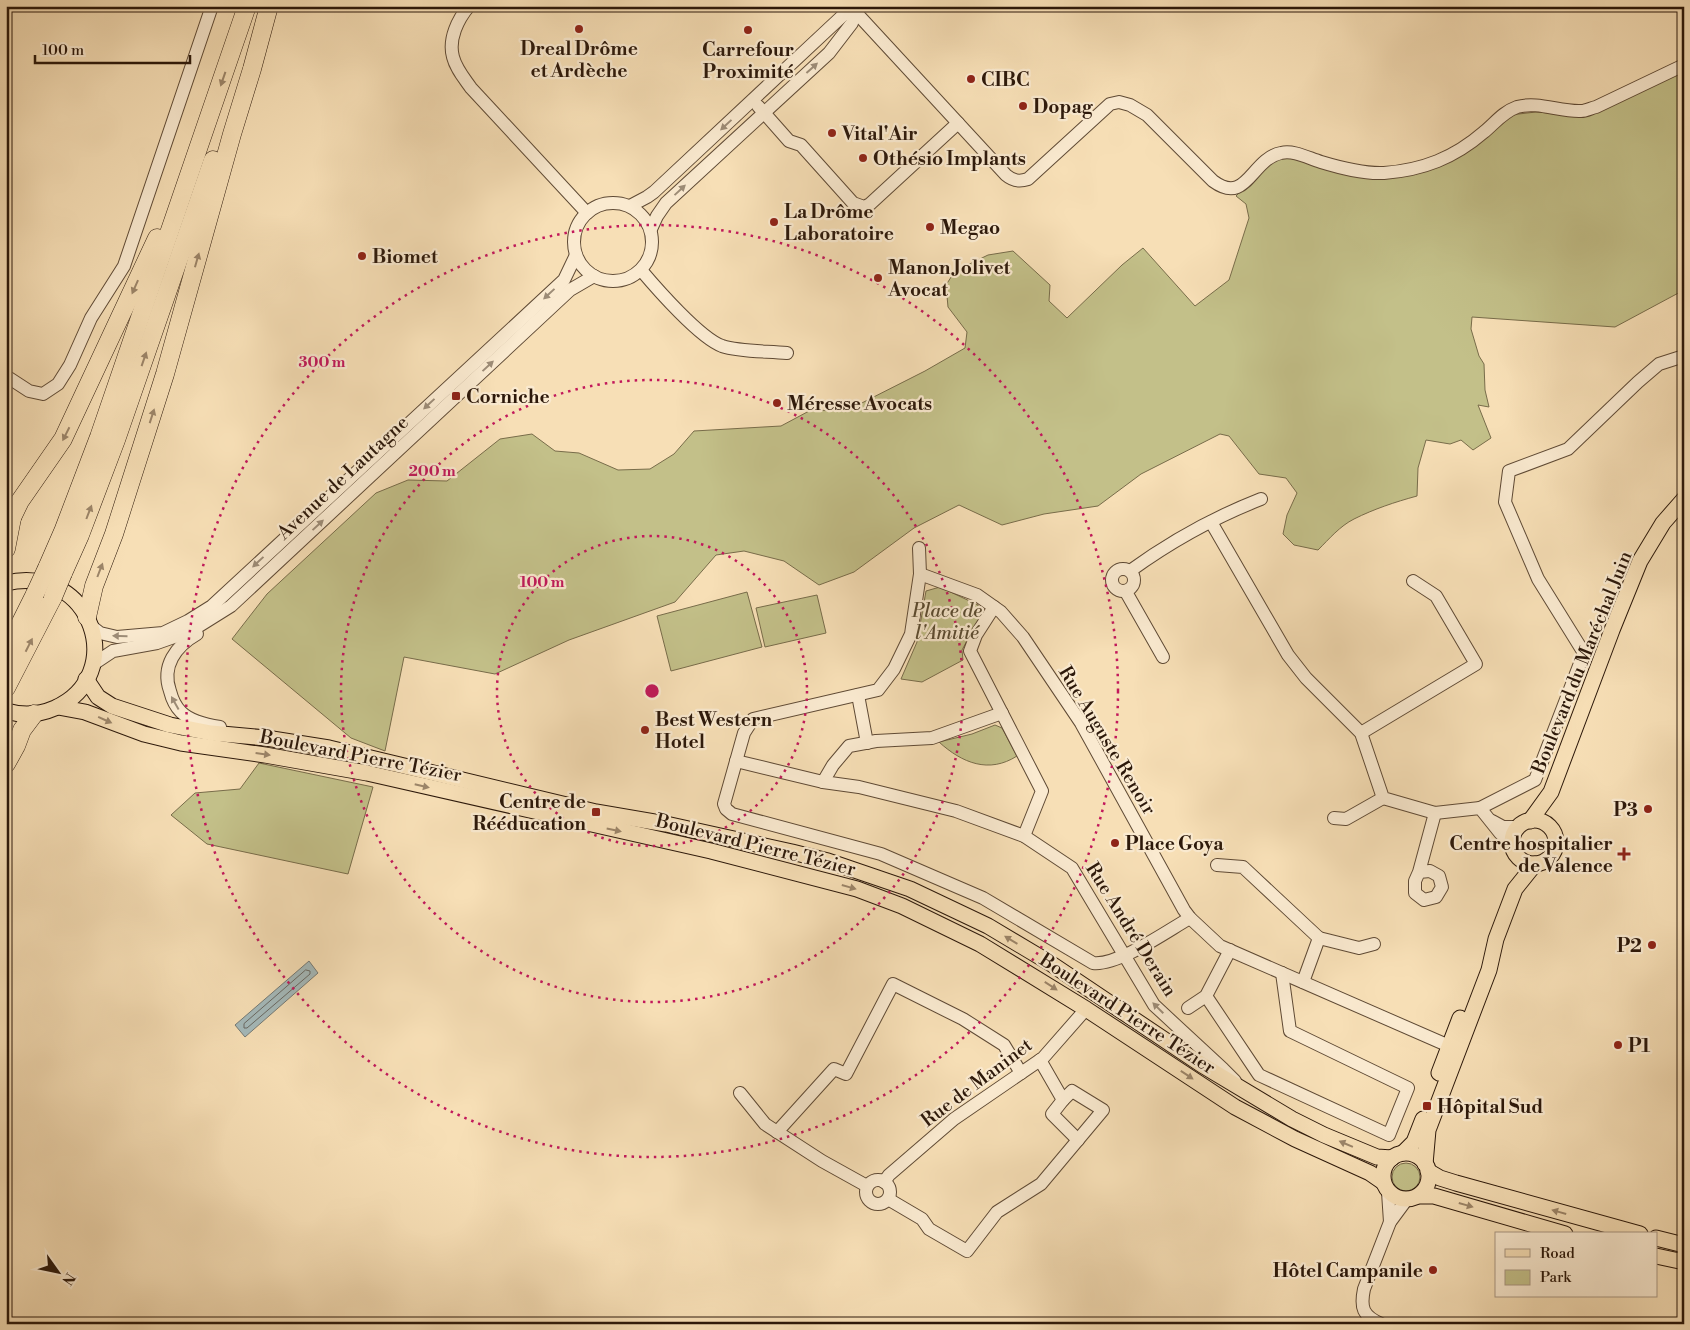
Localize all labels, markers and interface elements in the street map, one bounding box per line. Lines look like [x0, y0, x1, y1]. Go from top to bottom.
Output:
marker: Dreal Drôme et Ardèche [573, 23, 585, 35]
marker: Carrefour Proximité [742, 24, 754, 36]
scale bar [35, 32, 190, 64]
place label: Dreal Drôme et Ardèche [520, 37, 638, 83]
place label: Carrefour Proximité [702, 38, 795, 84]
text: 100 m [42, 41, 84, 60]
one-way arrow [806, 63, 818, 74]
place label: CIBC [981, 68, 1030, 92]
one-way arrow [219, 72, 226, 87]
marker: CIBC [965, 73, 977, 85]
place label: Dopag [1033, 95, 1094, 119]
marker: Dopag [1017, 100, 1029, 112]
one-way arrow [721, 119, 733, 131]
place label: Vital'Air [841, 122, 918, 146]
marker: Vital'Air [826, 127, 838, 139]
place label: Othésio Implants [873, 147, 1026, 171]
marker: Othésio Implants [857, 152, 869, 164]
one-way arrow [673, 185, 686, 196]
place label: La Drôme Laboratoire [784, 200, 894, 246]
marker: La Drôme Laboratoire [768, 216, 780, 228]
place label: Megao [940, 216, 1000, 240]
marker: Megao [924, 221, 936, 233]
place label: Biomet [372, 245, 438, 269]
marker: Biomet [356, 250, 368, 262]
one-way arrow [193, 253, 201, 268]
place label: Manon Jolivet Avocat [887, 256, 1011, 302]
marker: Manon Jolivet Avocat [872, 272, 884, 284]
one-way arrow [131, 280, 139, 294]
one-way arrow [543, 288, 555, 300]
one-way arrow [141, 352, 148, 367]
text: 300 m [299, 353, 346, 372]
one-way arrow [482, 360, 494, 372]
place label: Corniche [466, 385, 550, 409]
marker: Corniche [450, 390, 462, 402]
place label: Méresse Avocats [787, 392, 932, 416]
marker: Méresse Avocats [771, 397, 783, 409]
one-way arrow [423, 398, 435, 410]
one-way arrow [149, 409, 156, 424]
street label: Avenue de Lautagne [271, 411, 413, 546]
one-way arrow [62, 427, 70, 441]
text: 200 m [408, 462, 456, 481]
one-way arrow [85, 505, 93, 519]
one-way arrow [312, 519, 324, 531]
street label: Boulevard du Maréchal Juin [1526, 548, 1638, 778]
one-way arrow [253, 556, 265, 568]
one-way arrow [96, 562, 104, 577]
text: 100 m [520, 573, 565, 592]
park label: Place de l'Amitié [911, 599, 982, 645]
one-way arrow [112, 632, 128, 640]
one-way arrow [25, 638, 33, 652]
street label: Rue Auguste Renoir [1053, 662, 1161, 819]
centre of rings [643, 682, 661, 700]
one-way arrow [171, 695, 179, 710]
place label: Best Western Hotel [655, 708, 773, 754]
one-way arrow [98, 716, 112, 724]
street label: Boulevard Pierre Tézier [257, 724, 464, 787]
marker: Best Western Hotel [639, 724, 651, 736]
one-way arrow [255, 751, 271, 759]
one-way arrow [414, 782, 429, 790]
place label: Centre de Rééducation [472, 790, 586, 836]
place label: P3 [1613, 798, 1638, 822]
marker: P3 [1642, 803, 1654, 815]
marker: Centre de Rééducation [590, 806, 602, 818]
street label: Boulevard Pierre Tézier [652, 808, 858, 881]
one-way arrow [607, 826, 622, 834]
place label: Place Goya [1125, 832, 1224, 856]
place label: Centre hospitalier de Valence [1449, 832, 1613, 878]
marker: Place Goya [1109, 837, 1121, 849]
marker: Centre hospitalier de Valence [1617, 847, 1631, 861]
street label: Rue André Derain [1080, 858, 1182, 1001]
one-way arrow [841, 883, 856, 891]
place label: P2 [1617, 934, 1642, 958]
one-way arrow [1005, 936, 1018, 945]
marker: P2 [1646, 939, 1658, 951]
street label: Boulevard Pierre Tézier [1034, 947, 1220, 1080]
one-way arrow [1044, 982, 1058, 991]
one-way arrow [1152, 1002, 1164, 1014]
street label: Rue de Maninet [916, 1033, 1037, 1133]
place label: P1 [1628, 1034, 1650, 1058]
marker: P1 [1612, 1039, 1624, 1051]
one-way arrow [1180, 1071, 1194, 1080]
place label: Hôpital Sud [1437, 1095, 1543, 1119]
marker: Hôpital Sud [1421, 1100, 1433, 1112]
one-way arrow [1338, 1140, 1353, 1148]
one-way arrow [1459, 1202, 1474, 1210]
one-way arrow [1551, 1208, 1566, 1216]
legend [1495, 1232, 1658, 1298]
text: Road [1540, 1244, 1575, 1263]
north arrow [32, 1248, 82, 1298]
place label: Hôtel Campanile [1273, 1259, 1423, 1283]
marker: Hôtel Campanile [1427, 1264, 1439, 1276]
text: Park [1540, 1268, 1572, 1287]
text: N [57, 1269, 79, 1288]

